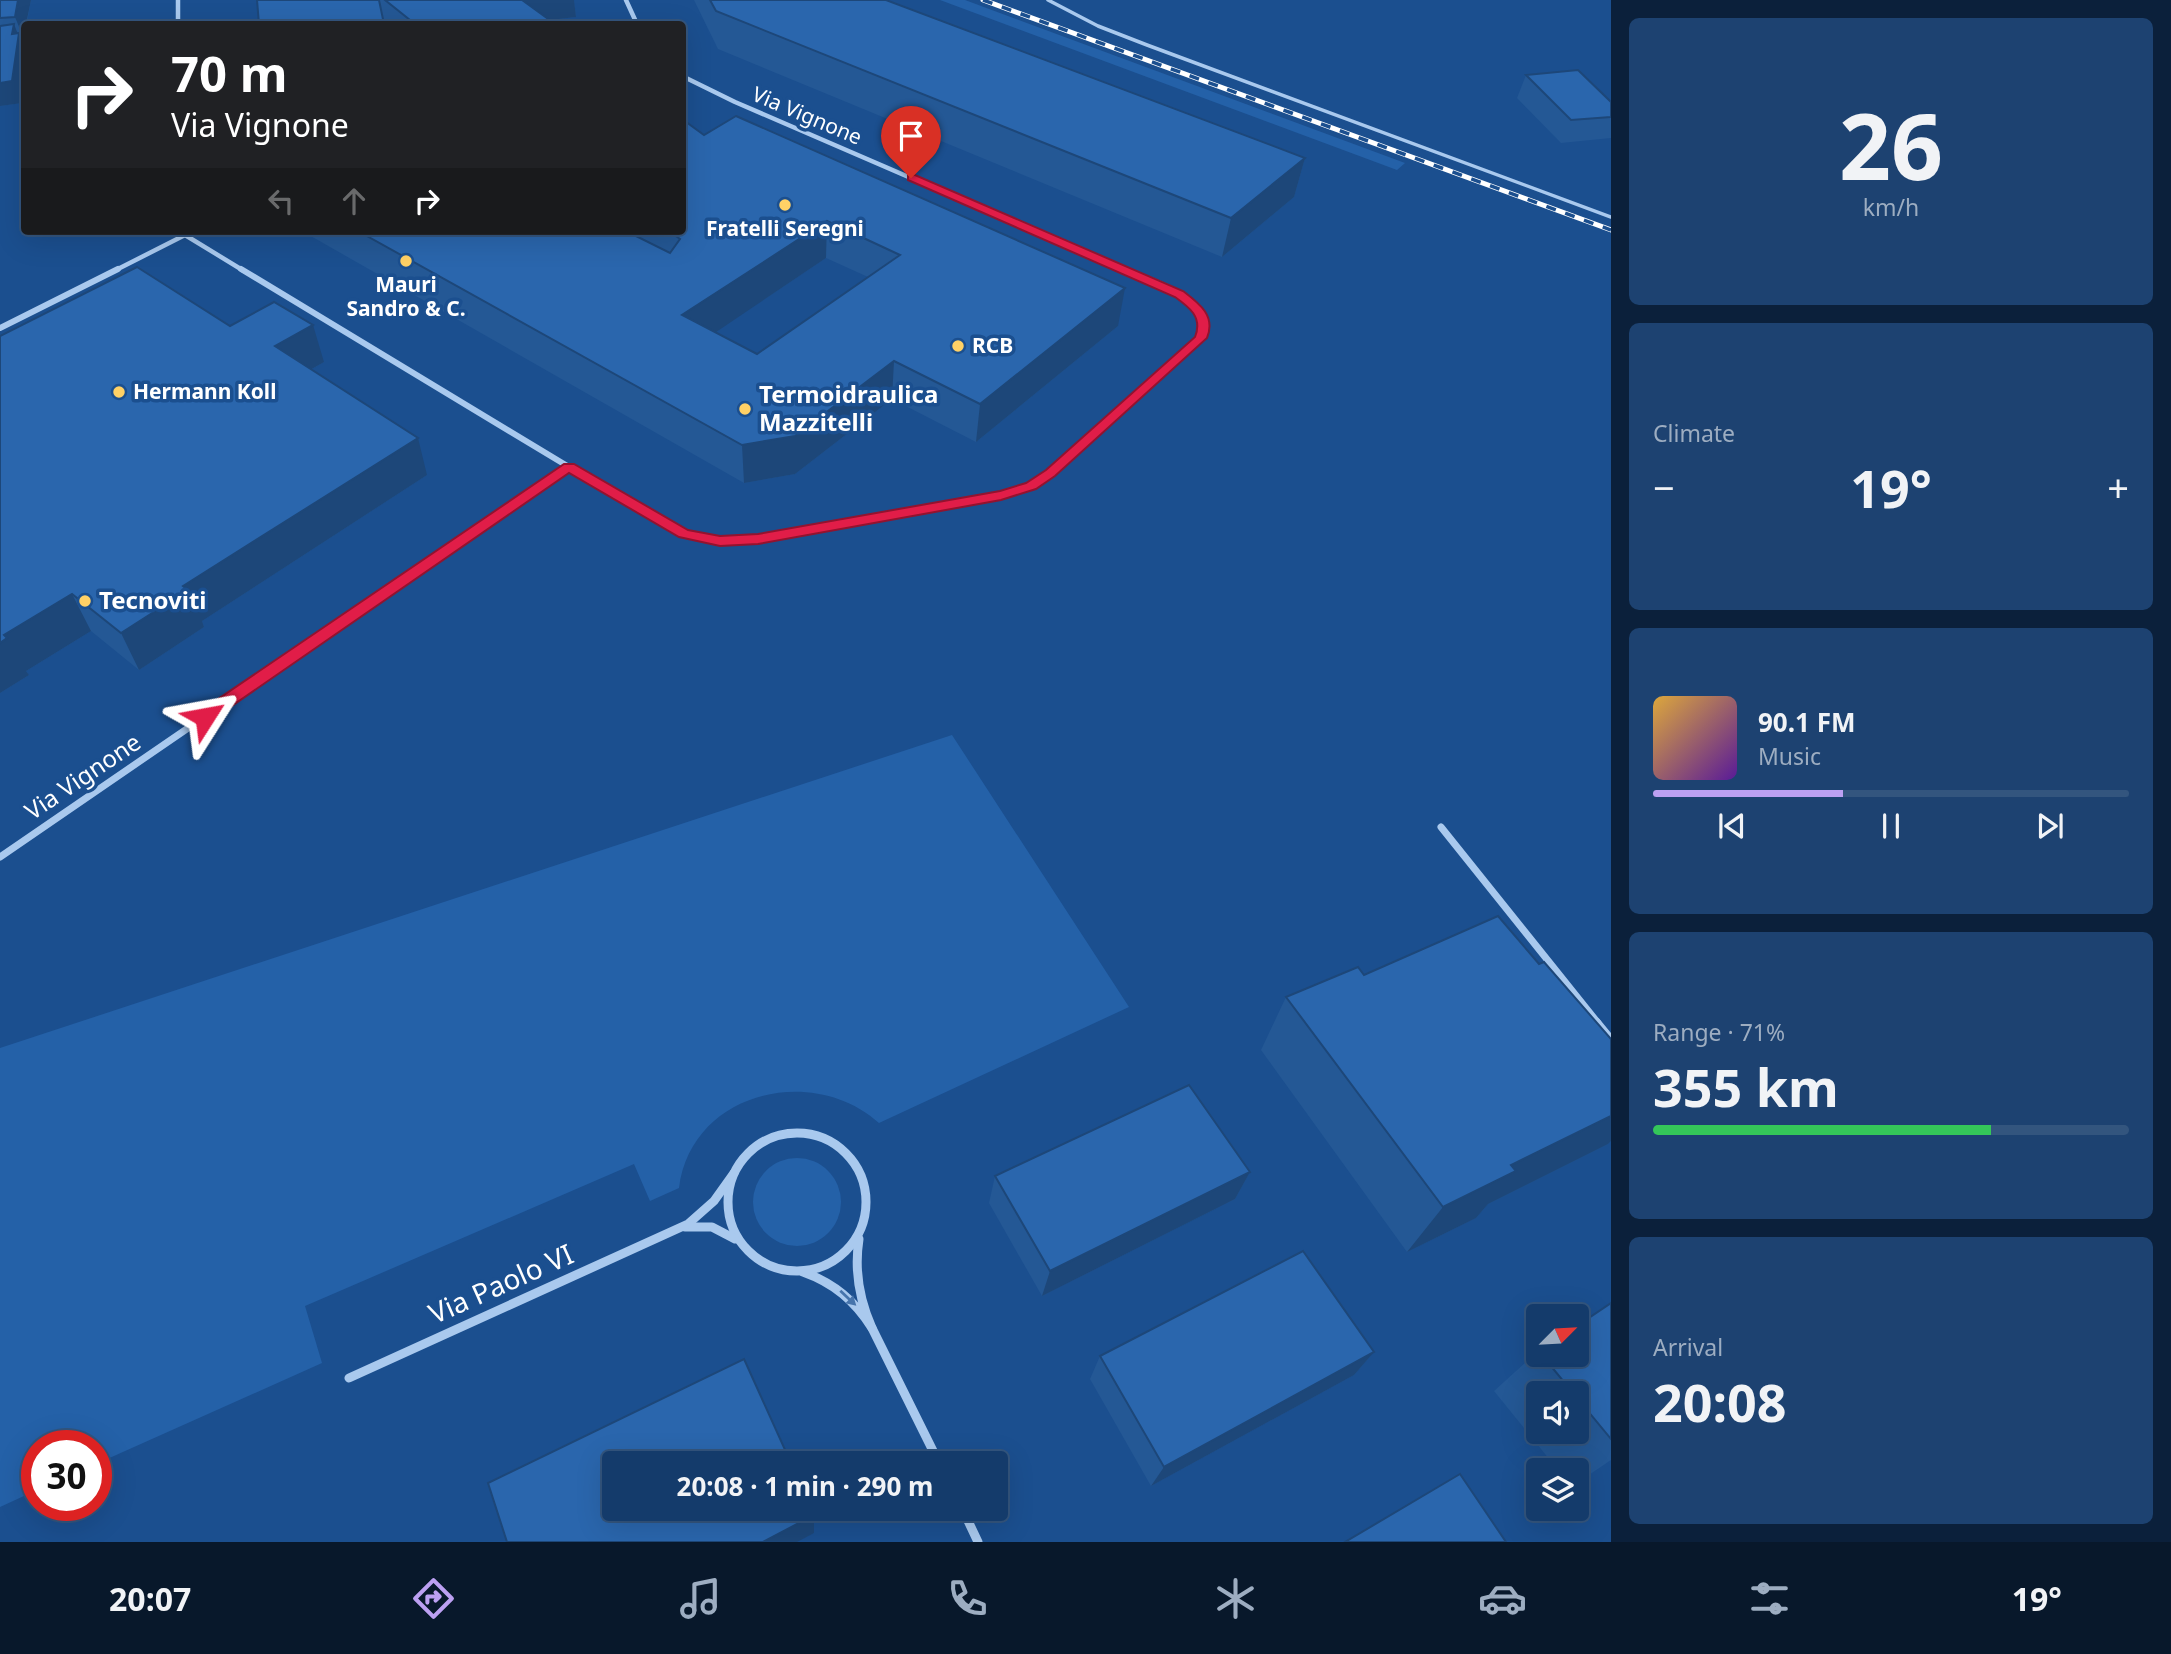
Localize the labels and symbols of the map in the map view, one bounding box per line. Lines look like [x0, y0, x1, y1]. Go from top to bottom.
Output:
street label: Via Vignone [748, 79, 867, 151]
pin [881, 106, 941, 178]
marker: Fratelli Seregni [777, 197, 793, 213]
place label: Fratelli Seregni [706, 214, 864, 242]
marker: Mauri Sandro & C. [398, 253, 414, 269]
place label: Mauri Sandro & C. [346, 270, 466, 322]
place label: RCB [972, 331, 1013, 359]
marker: RCB [950, 338, 966, 354]
place label: Hermann Koll [133, 377, 276, 405]
place label: Termoidraulica Mazzitelli [759, 377, 938, 438]
marker: Hermann Koll [111, 384, 127, 400]
marker: Termoidraulica Mazzitelli [737, 401, 753, 417]
place label: Tecnoviti [99, 583, 206, 616]
marker: Tecnoviti [77, 593, 93, 609]
position arrow [168, 680, 242, 754]
street label: Via Vignone [18, 725, 147, 827]
street label: Via Paolo VI [422, 1234, 579, 1332]
one-way arrow [839, 1290, 856, 1306]
north arrow [1526, 1304, 1589, 1367]
speed limit sign: 30 [21, 1430, 112, 1521]

